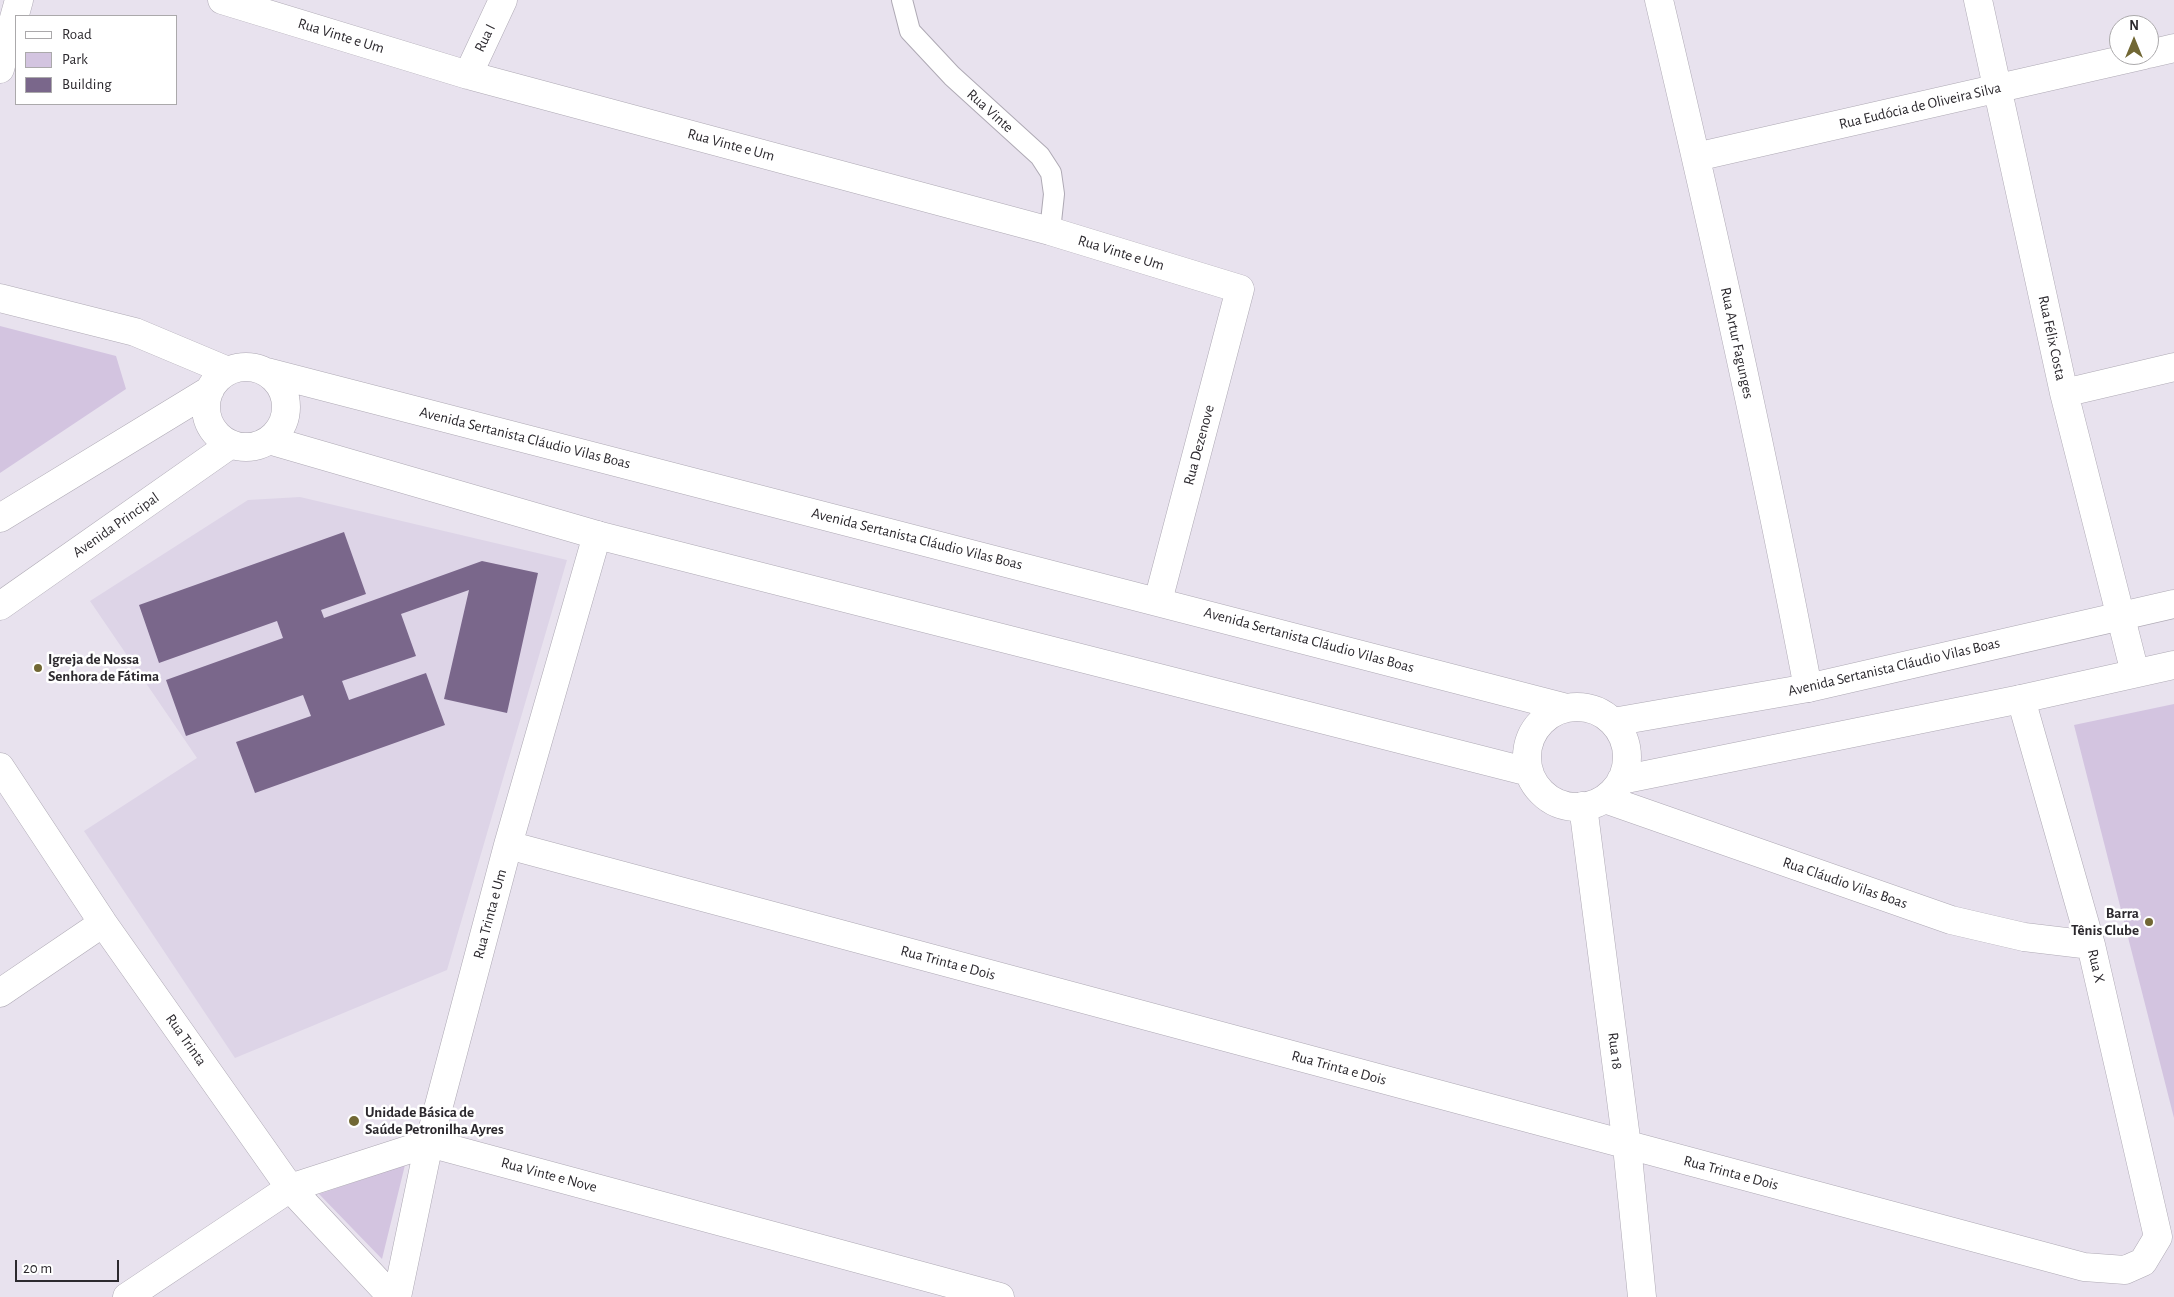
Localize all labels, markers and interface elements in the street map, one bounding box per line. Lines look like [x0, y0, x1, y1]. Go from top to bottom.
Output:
street label: Rua Vinte e Um [296, 14, 386, 58]
legend [15, 15, 178, 105]
north arrow [2109, 15, 2159, 65]
text: N [2129, 19, 2139, 33]
street label: Rua I [471, 21, 499, 55]
text: Road [62, 27, 92, 42]
text: Park [62, 52, 88, 67]
text: Building [62, 77, 112, 92]
street label: Rua Eudócia de Oliveira Silva [1837, 79, 2003, 133]
street label: Rua Vinte [963, 85, 1017, 137]
street label: Rua Vinte e Um [686, 125, 776, 165]
street label: Rua Vinte e Um [1076, 231, 1166, 275]
street label: Rua Artur Fagunges [1716, 286, 1758, 400]
street label: Rua Félix Costa [2034, 294, 2070, 382]
street label: Avenida Sertanista Cláudio Vilas Boas [418, 403, 632, 473]
street label: Rua Dezenove [1180, 403, 1218, 487]
street label: Avenida Principal [69, 489, 163, 561]
street label: Avenida Sertanista Cláudio Vilas Boas [810, 504, 1024, 574]
street label: Avenida Sertanista Cláudio Vilas Boas [1202, 603, 1416, 677]
street label: Avenida Sertanista Cláudio Vilas Boas [1786, 634, 2002, 700]
place label: Igreja de Nossa Senhora de Fátima [48, 650, 159, 685]
marker: Igreja de Nossa Senhora de Fátima [32, 662, 44, 674]
street label: Rua Cláudio Vilas Boas [1780, 853, 1910, 913]
street label: Rua Trinta e Um [469, 867, 511, 961]
place label: Barra Tênis Clube [2071, 904, 2139, 939]
marker: Barra Tênis Clube [2143, 916, 2155, 928]
street label: Rua Trinta e Dois [899, 942, 997, 984]
street label: Rua X [2083, 947, 2109, 985]
street label: Rua Trinta [162, 1011, 210, 1069]
street label: Rua 18 [1604, 1031, 1626, 1071]
street label: Rua Trinta e Dois [1290, 1047, 1388, 1089]
place label: Unidade Básica de Saúde Petronilha Ayres [365, 1103, 504, 1138]
marker: Unidade Básica de Saúde Petronilha Ayres [347, 1114, 361, 1128]
street label: Rua Trinta e Dois [1682, 1152, 1780, 1194]
street label: Rua Vinte e Nove [499, 1154, 599, 1196]
scale bar [18, 1250, 121, 1282]
text: 20 m [23, 1261, 52, 1276]

